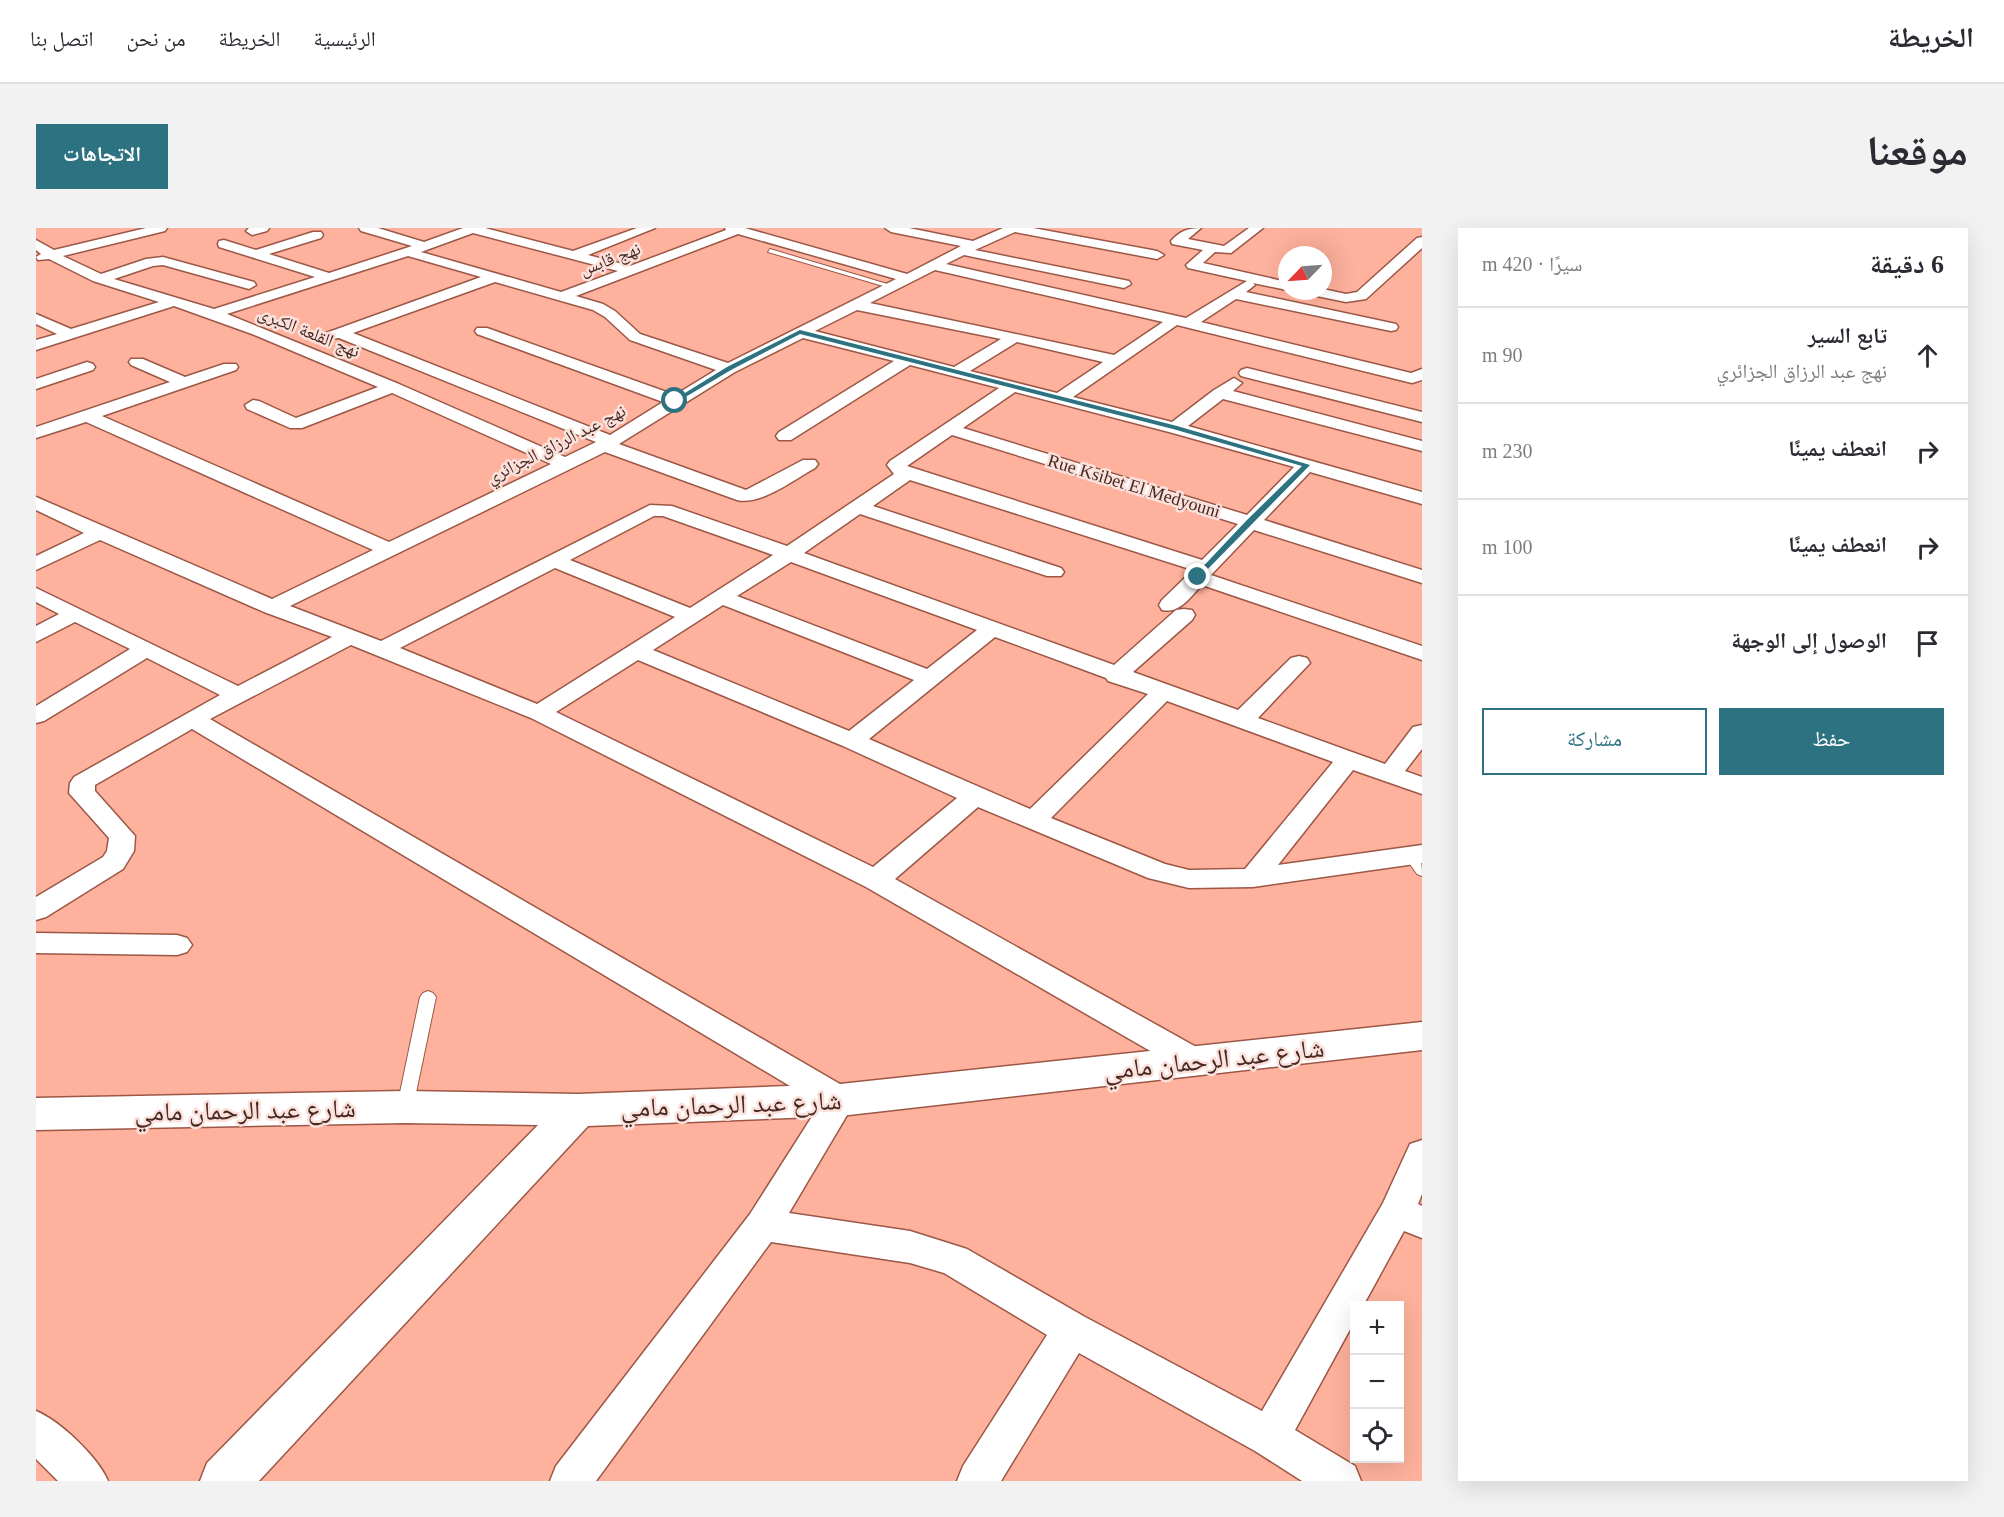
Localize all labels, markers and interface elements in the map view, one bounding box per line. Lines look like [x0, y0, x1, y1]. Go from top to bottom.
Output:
text: الخريطة [1888, 22, 1974, 53]
text: اتصل بنا [30, 27, 93, 51]
text: من نحن [126, 27, 186, 51]
text: الخريطة [219, 27, 280, 51]
text: الرئيسية [313, 27, 376, 51]
button: الاتجاهات [36, 124, 168, 189]
text: موقعنا [1867, 128, 1968, 174]
street label: نهج قابس [577, 238, 644, 282]
north arrow [1278, 246, 1332, 300]
text: 6 دقيقة [1870, 250, 1944, 279]
text: سيرًا · 420 m [1482, 253, 1582, 275]
street label: نهج القلعة الكبرى [254, 303, 363, 363]
text: تابع السير [1808, 323, 1887, 348]
icon: ahead [1911, 339, 1944, 372]
text: 90 m [1482, 344, 1523, 366]
text: نهج عبد الرزاق الجزائري [1717, 360, 1887, 382]
route start [661, 387, 687, 413]
street label: نهج عبد الرزاق الجزائري [483, 400, 631, 492]
icon: right [1911, 435, 1944, 468]
text: انعطف يمينًا [1788, 436, 1887, 461]
text: 230 m [1482, 440, 1533, 462]
street label: Rue Ksibet El Medyouni [1045, 450, 1223, 522]
icon: right [1911, 531, 1944, 564]
text: انعطف يمينًا [1788, 532, 1887, 557]
text: 100 m [1482, 536, 1533, 558]
route end [1184, 563, 1210, 589]
icon: arrive [1911, 627, 1944, 660]
text: الوصول إلى الوجهة [1731, 628, 1887, 653]
button: مشاركة [1482, 708, 1707, 775]
button: حفظ [1719, 708, 1944, 775]
street label: شارع عبد الرحمان مامي [1102, 1034, 1326, 1091]
street label: شارع عبد الرحمان مامي [620, 1086, 842, 1128]
street label: شارع عبد الرحمان مامي [134, 1094, 356, 1133]
map controls [1350, 1301, 1404, 1463]
button: + [1350, 1301, 1404, 1355]
button: − [1350, 1355, 1404, 1409]
button: locate [1350, 1409, 1404, 1463]

